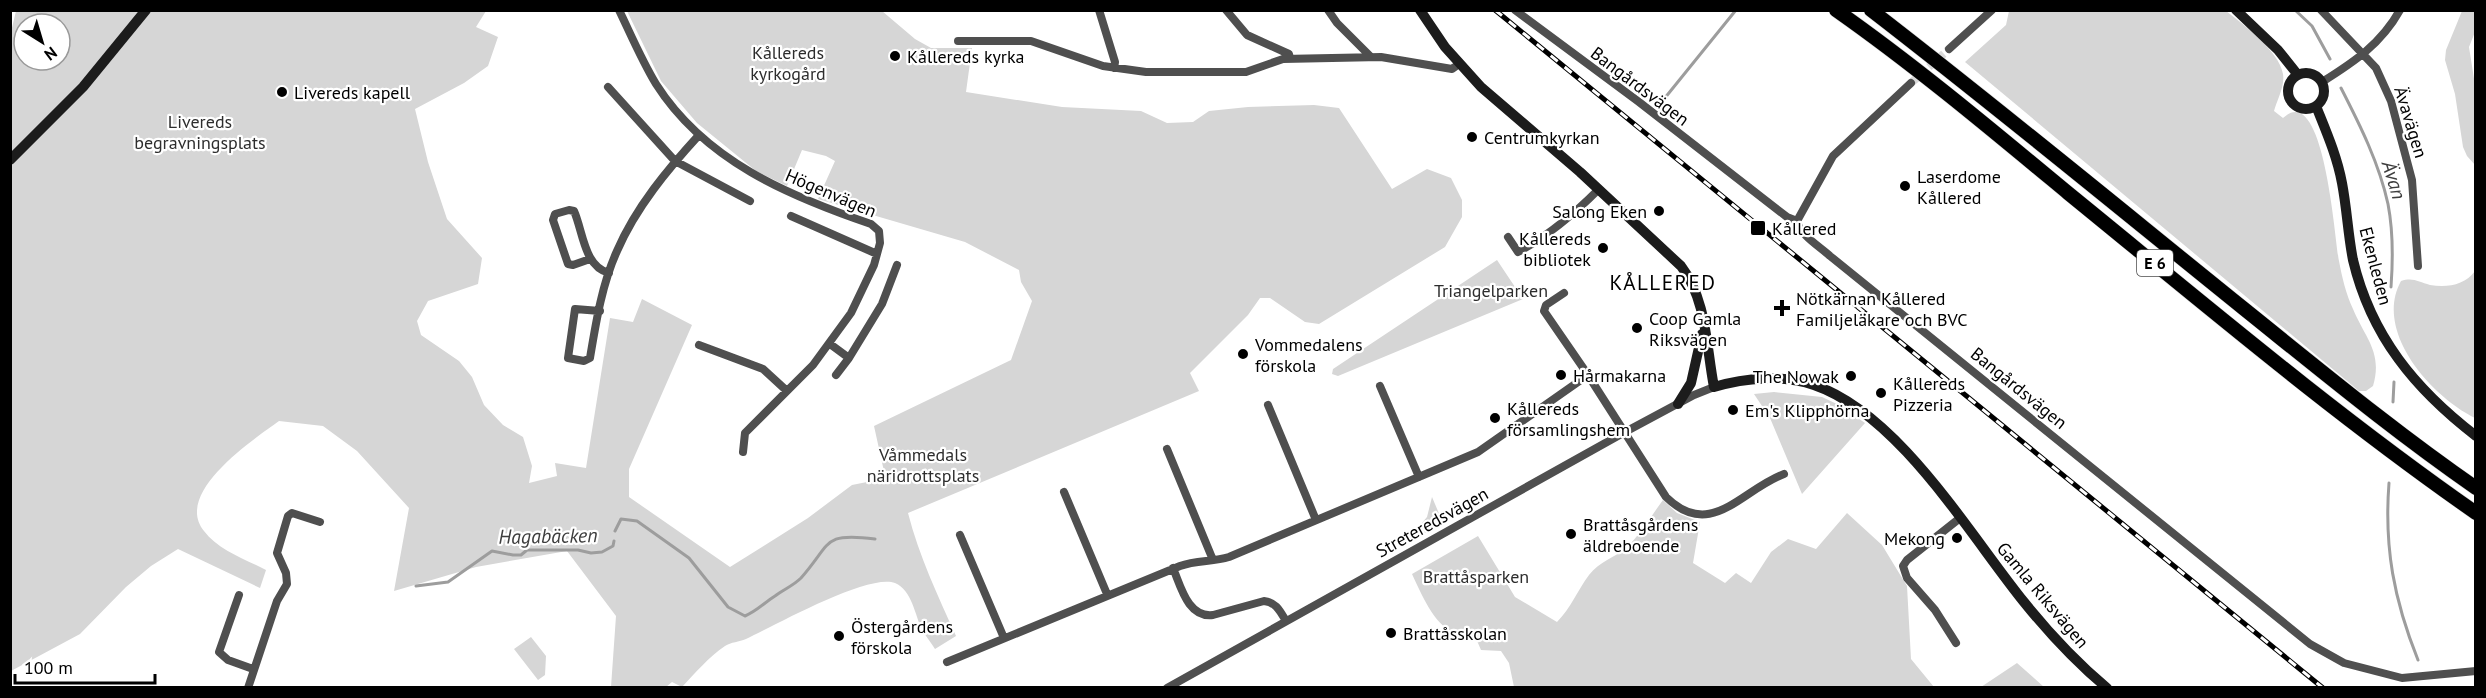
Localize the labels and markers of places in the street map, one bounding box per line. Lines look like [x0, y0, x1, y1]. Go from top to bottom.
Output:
place label: Kållereds kyrka [907, 45, 1024, 68]
marker: Kållereds kyrka [888, 49, 902, 63]
place label: Livereds kapell [294, 81, 411, 104]
marker: Livereds kapell [275, 85, 289, 99]
place label: Centrumkyrkan [1484, 126, 1600, 149]
marker: Centrumkyrkan [1465, 130, 1479, 144]
place label: Laserdome Kållered [1917, 165, 2001, 209]
marker: Laserdome Kållered [1898, 179, 1912, 193]
place label: Salong Eken [1552, 200, 1647, 223]
marker: Salong Eken [1652, 204, 1666, 218]
place label: Kållered [1772, 217, 1837, 240]
marker: Kållered [1749, 219, 1767, 237]
place label: Kållereds bibliotek [1519, 227, 1591, 271]
marker: Kållereds bibliotek [1596, 241, 1610, 255]
place label: Nötkärnan Kållered Familjeläkare och BVC [1796, 287, 1968, 331]
marker: Nötkärnan Kållered Familjeläkare och BVC [1773, 299, 1791, 317]
place label: Coop Gamla Riksvägen [1649, 307, 1741, 351]
marker: Coop Gamla Riksvägen [1630, 321, 1644, 335]
place label: Vommedalens förskola [1254, 333, 1363, 377]
marker: Vommedalens förskola [1236, 347, 1250, 361]
place label: Hårmakarna [1573, 364, 1666, 387]
place label: The Nowak [1753, 365, 1839, 388]
marker: Hårmakarna [1554, 368, 1568, 382]
marker: The Nowak [1844, 369, 1858, 383]
place label: Kållereds Pizzeria [1893, 372, 1965, 416]
marker: Kållereds Pizzeria [1874, 386, 1888, 400]
place label: Kållereds församlingshem [1507, 397, 1630, 441]
place label: Em's Klipphörna [1745, 399, 1869, 422]
marker: Em's Klipphörna [1726, 403, 1740, 417]
marker: Kållereds församlingshem [1488, 411, 1502, 425]
place label: Brattåsgårdens äldreboende [1583, 513, 1698, 557]
marker: Brattåsgårdens äldreboende [1564, 527, 1578, 541]
place label: Mekong [1884, 527, 1945, 550]
marker: Mekong [1950, 531, 1964, 545]
place label: Östergårdens förskola [851, 615, 953, 659]
place label: Brattåsskolan [1403, 622, 1507, 645]
marker: Brattåsskolan [1384, 626, 1398, 640]
marker: Östergårdens förskola [832, 629, 846, 643]

